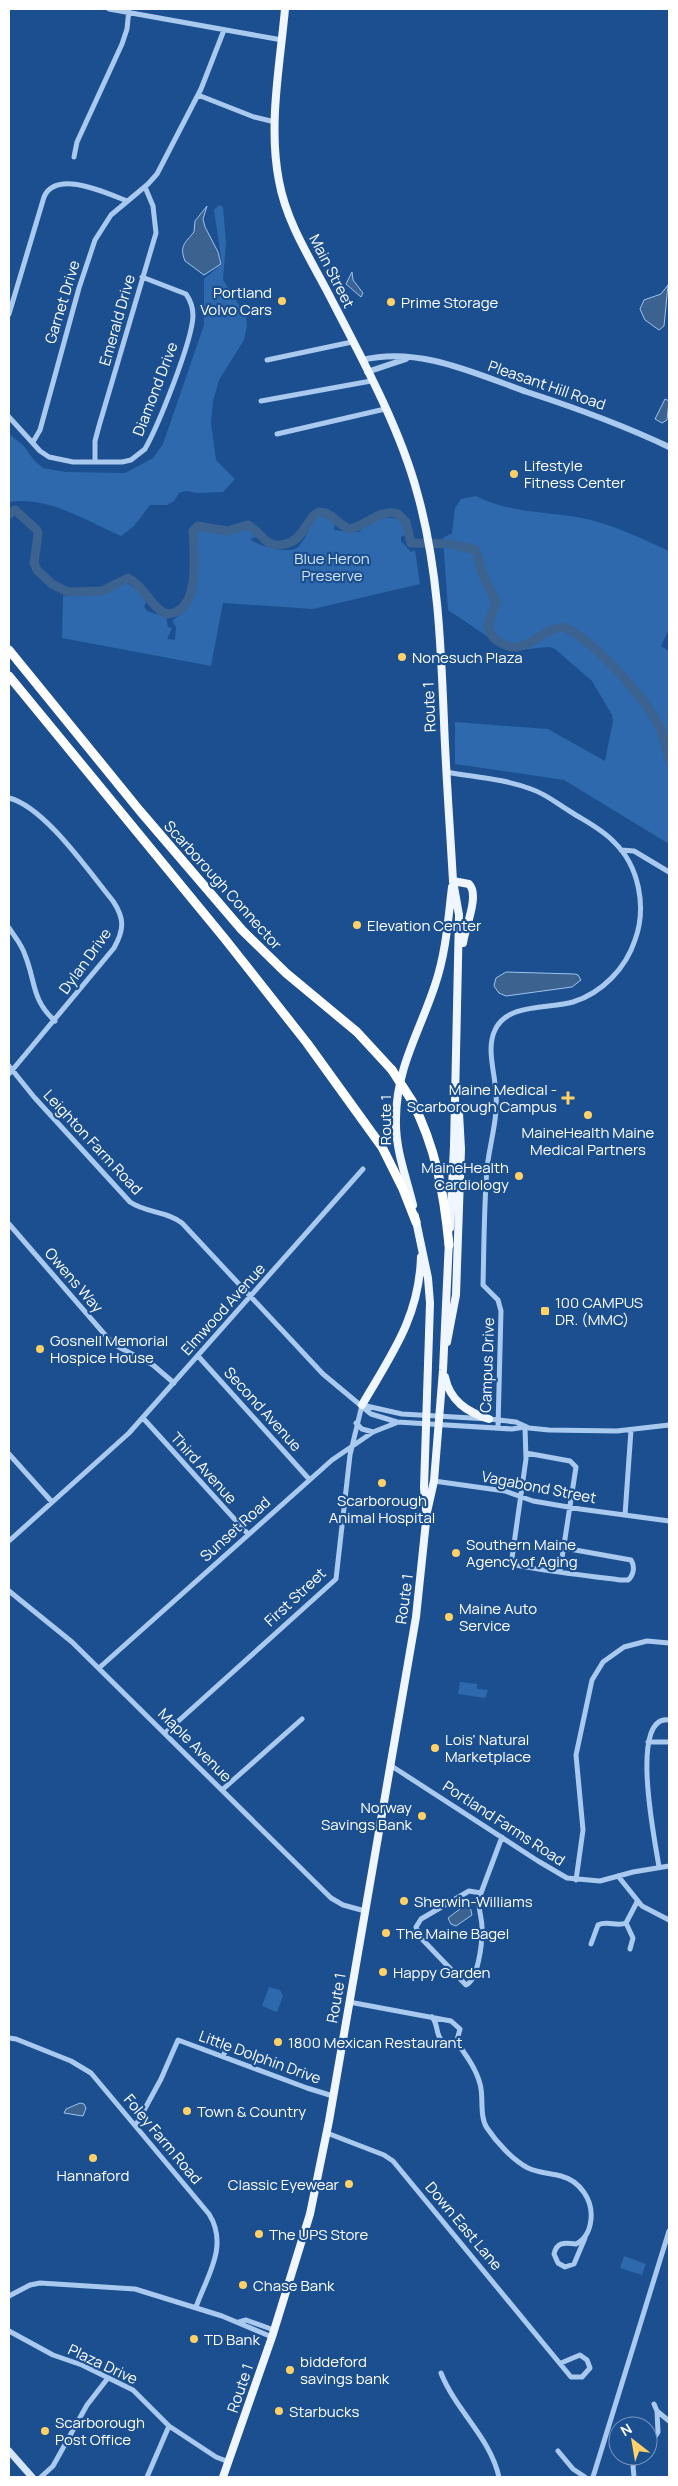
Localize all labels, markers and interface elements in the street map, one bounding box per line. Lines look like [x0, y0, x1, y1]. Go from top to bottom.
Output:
street label: Main Street [304, 230, 360, 312]
street label: Garnet Drive [39, 258, 85, 346]
street label: Emerald Drive [94, 272, 140, 368]
place label: Portland Volvo Cars [200, 282, 272, 320]
place label: Prime Storage [401, 292, 499, 313]
marker: Portland Volvo Cars [276, 295, 288, 307]
marker: Prime Storage [385, 296, 397, 308]
street label: Diamond Drive [127, 339, 183, 439]
street label: Pleasant Hill Road [485, 355, 609, 415]
place label: Lifestyle Fitness Center [524, 455, 626, 493]
marker: Lifestyle Fitness Center [508, 468, 520, 480]
park label: Blue Heron Preserve [294, 548, 370, 586]
place label: Nonesuch Plaza [412, 647, 522, 668]
marker: Nonesuch Plaza [396, 651, 408, 663]
street label: Route 1 [418, 681, 440, 733]
street label: Scarborough Connector [159, 816, 287, 955]
place label: Elevation Center [367, 915, 482, 936]
marker: Elevation Center [351, 919, 363, 931]
street label: Dylan Drive [54, 924, 116, 998]
place label: Maine Medical - Scarborough Campus [407, 1079, 557, 1117]
street label: Leighton Farm Road [39, 1085, 147, 1199]
marker: Maine Medical - Scarborough Campus [561, 1091, 575, 1105]
street label: Route 1 [375, 1095, 396, 1145]
marker: MaineHealth Maine Medical Partners [582, 1109, 594, 1121]
place label: MaineHealth Maine Medical Partners [522, 1122, 655, 1160]
place label: MaineHealth Cardiology [421, 1157, 509, 1195]
marker: MaineHealth Cardiology [513, 1170, 525, 1182]
street label: Owens Way [40, 1243, 108, 1317]
street label: Elmwood Avenue [176, 1258, 270, 1359]
place label: 100 CAMPUS DR. (MMC) [555, 1292, 643, 1330]
marker: 100 CAMPUS DR. (MMC) [539, 1305, 551, 1317]
street label: Campus Drive [475, 1317, 499, 1413]
place label: Gosnell Memorial Hospice House [50, 1330, 168, 1368]
marker: Gosnell Memorial Hospice House [34, 1343, 46, 1355]
street label: Second Avenue [219, 1362, 307, 1456]
street label: Third Avenue [166, 1428, 242, 1509]
street label: Vagabond Street [480, 1466, 598, 1508]
marker: Scarborough Animal Hospital [376, 1477, 388, 1489]
place label: Scarborough Animal Hospital [329, 1490, 435, 1528]
street label: Sunset Road [195, 1492, 275, 1566]
place label: Southern Maine Agency of Aging [466, 1534, 578, 1572]
marker: Southern Maine Agency of Aging [450, 1547, 462, 1559]
street label: First Street [260, 1563, 330, 1631]
street label: Route 1 [390, 1572, 418, 1626]
place label: Maine Auto Service [459, 1598, 537, 1636]
marker: Maine Auto Service [443, 1611, 455, 1623]
street label: Maple Avenue [153, 1703, 237, 1787]
place label: Lois' Natural Marketplace [445, 1729, 531, 1767]
marker: Lois' Natural Marketplace [429, 1742, 441, 1754]
street label: Portland Farms Road [439, 1776, 569, 1870]
place label: Norway Savings Bank [321, 1797, 413, 1835]
marker: Norway Savings Bank [416, 1810, 428, 1822]
place label: Sherwin-Williams [414, 1891, 533, 1912]
marker: Sherwin-Williams [398, 1895, 410, 1907]
place label: The Maine Bagel [396, 1923, 509, 1944]
marker: The Maine Bagel [380, 1927, 392, 1939]
place label: Happy Garden [393, 1962, 491, 1983]
marker: Happy Garden [377, 1966, 389, 1978]
street label: Route 1 [321, 1971, 351, 2025]
street label: Little Dolphin Drive [196, 2025, 324, 2089]
place label: 1800 Mexican Restaurant [288, 2032, 463, 2053]
marker: 1800 Mexican Restaurant [272, 2036, 284, 2048]
street label: Foley Farm Road [119, 2090, 207, 2188]
place label: Town & Country [197, 2101, 306, 2122]
marker: Town & Country [181, 2105, 193, 2117]
marker: Hannaford [87, 2152, 99, 2164]
place label: Hannaford [57, 2165, 129, 2186]
place label: Classic Eyewear [228, 2174, 340, 2195]
street label: Down East Lane [421, 2177, 507, 2275]
marker: Classic Eyewear [343, 2178, 355, 2190]
place label: The UPS Store [269, 2224, 369, 2245]
marker: The UPS Store [253, 2228, 265, 2240]
place label: Chase Bank [253, 2275, 335, 2296]
marker: Chase Bank [237, 2279, 249, 2291]
place label: TD Bank [204, 2329, 260, 2350]
marker: TD Bank [188, 2333, 200, 2345]
street label: Plaza Drive [65, 2339, 142, 2389]
place label: biddeford savings bank [300, 2351, 390, 2389]
street label: Route 1 [222, 2361, 258, 2415]
marker: biddeford savings bank [284, 2364, 296, 2376]
place label: Starbucks [289, 2401, 359, 2422]
marker: Starbucks [273, 2405, 285, 2417]
place label: Scarborough Post Office [55, 2412, 145, 2450]
north arrow [608, 2416, 658, 2466]
text: N [617, 2419, 635, 2440]
marker: Scarborough Post Office [39, 2425, 51, 2437]

